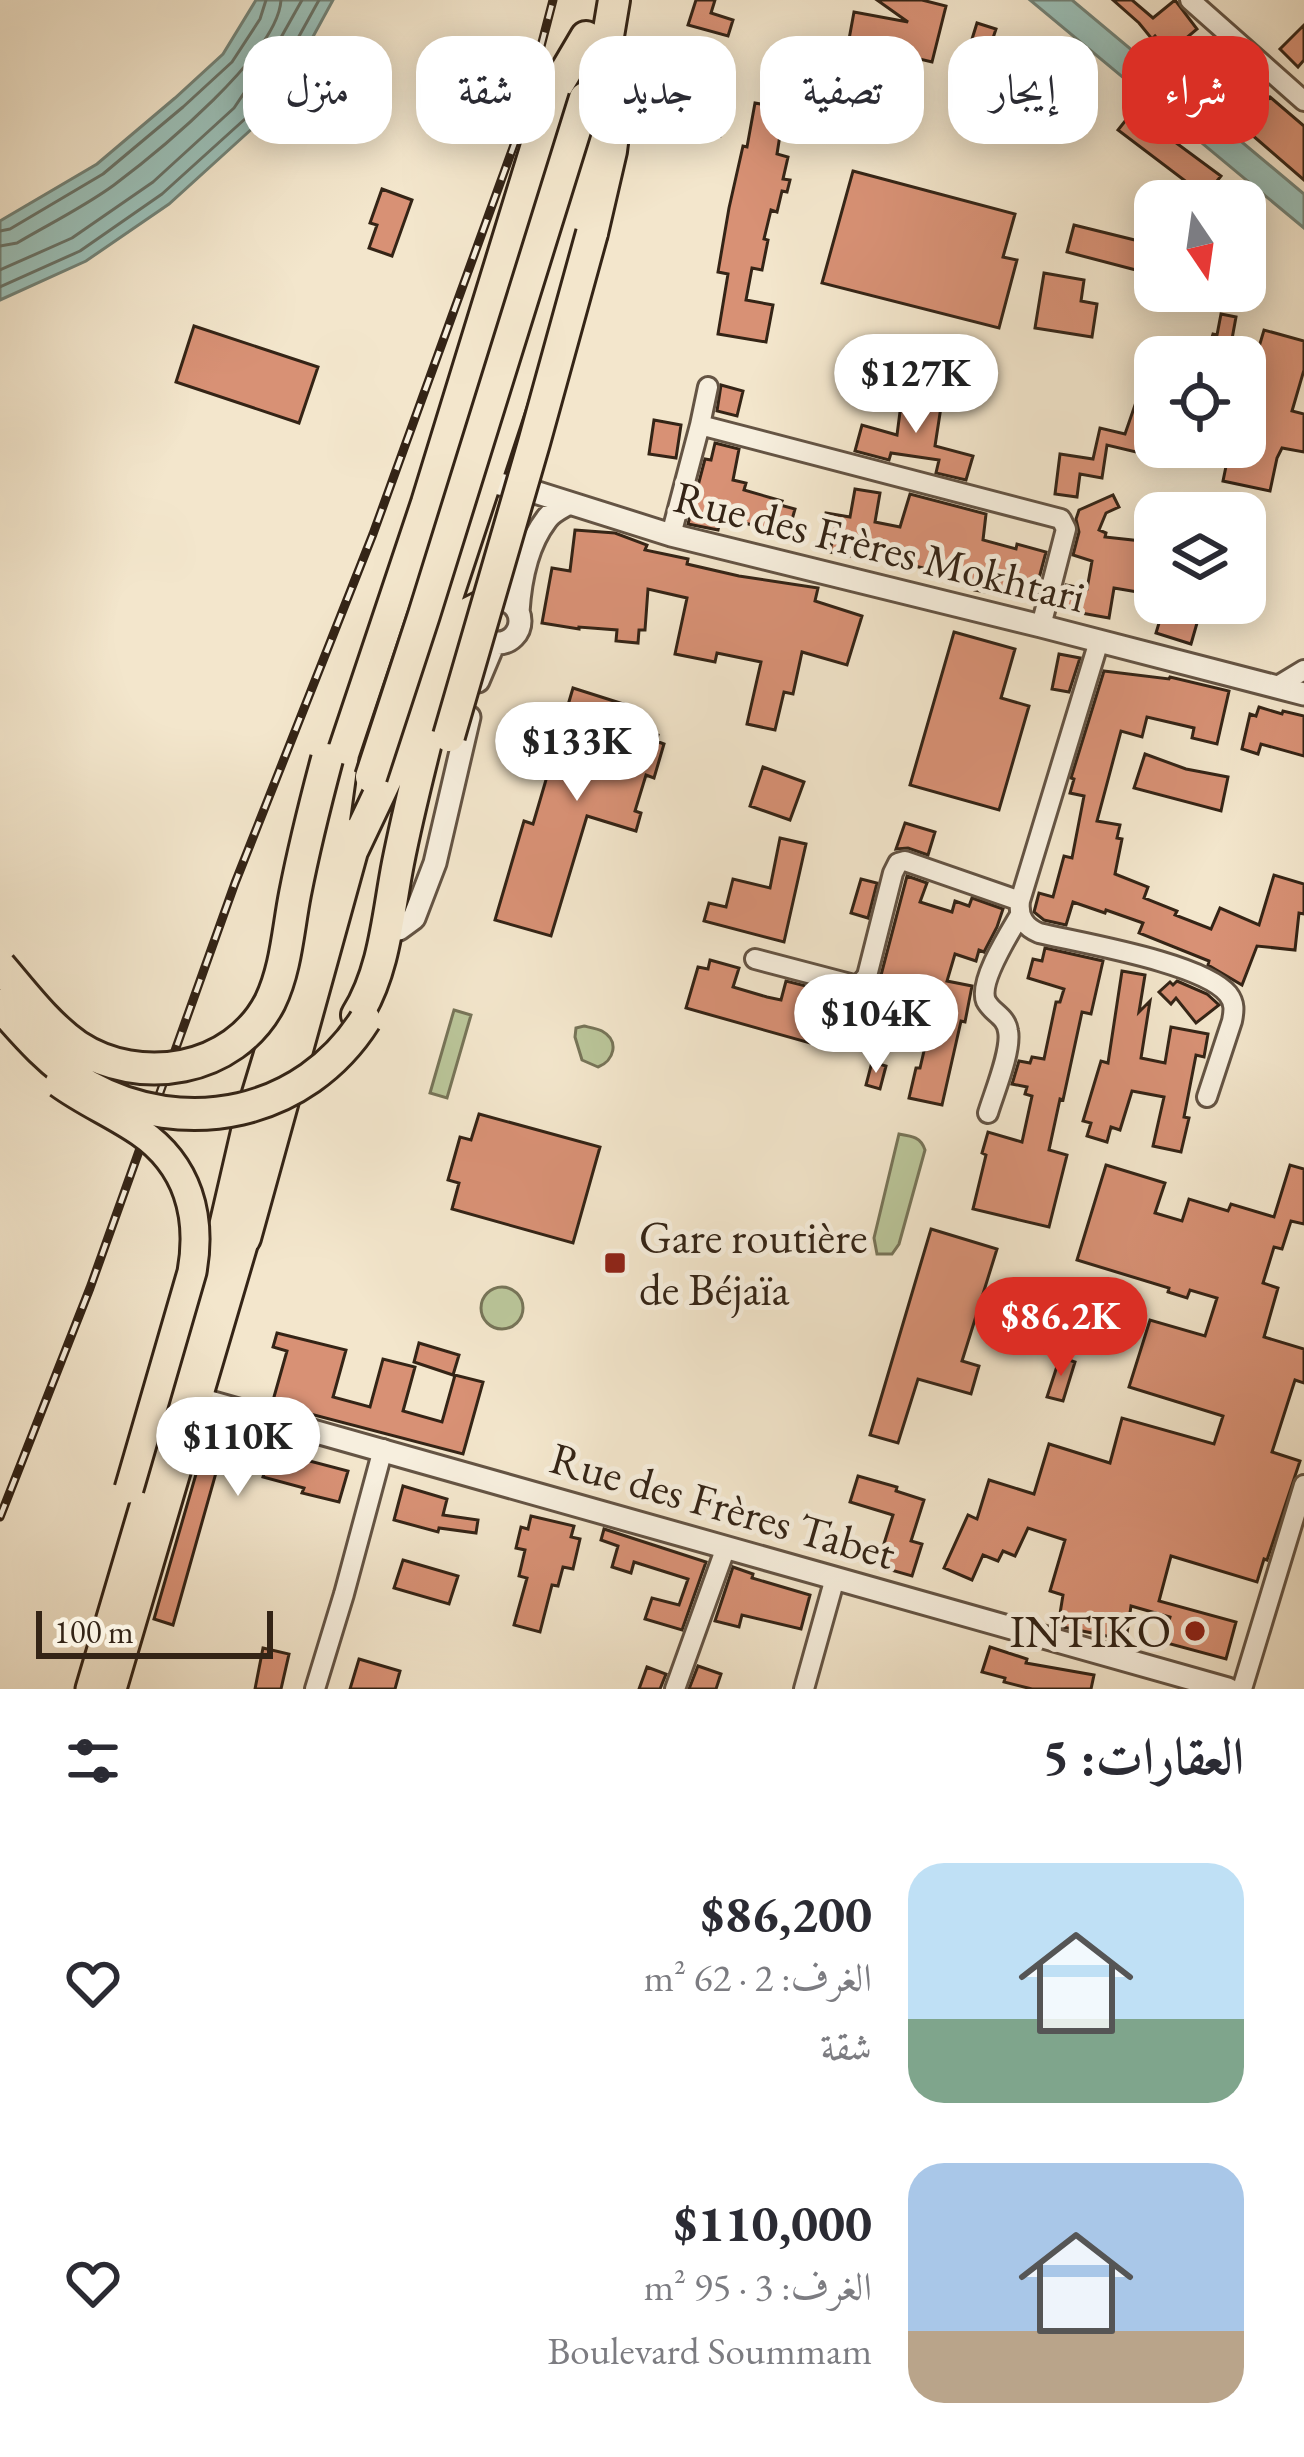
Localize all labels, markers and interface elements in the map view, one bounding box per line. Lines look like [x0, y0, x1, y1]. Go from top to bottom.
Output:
chip: منزل [243, 36, 392, 144]
chip: شقة [416, 36, 555, 144]
chip: جديد [579, 36, 736, 144]
chip: تصفية [760, 36, 924, 144]
chip: إيجار [948, 36, 1098, 144]
chip: شراء [1122, 36, 1269, 144]
north arrow [1134, 180, 1266, 312]
map controls [1134, 180, 1266, 624]
pin: $127K [832, 334, 1000, 436]
button: locate [1134, 336, 1266, 468]
text: $127K [861, 347, 971, 398]
street label: Rue des Frères Mokhtari [668, 467, 1092, 625]
button: layers [1134, 492, 1266, 624]
pin: $133K [493, 702, 661, 804]
text: $133K [522, 715, 632, 766]
pin: $104K [792, 974, 960, 1076]
text: $104K [821, 987, 931, 1038]
place label: Gare routière de Béjaïa [639, 1208, 868, 1318]
marker: Gare routière de Béjaïa [602, 1250, 628, 1276]
pin: $86.2K [963, 1277, 1159, 1379]
text: $86.2K [1001, 1290, 1121, 1341]
pin: $110K [154, 1397, 322, 1499]
text: $110K [183, 1410, 293, 1461]
street label: Rue des Frères Tabet [544, 1428, 902, 1582]
place label: INTIKO [1010, 1602, 1171, 1660]
scale bar [36, 1605, 273, 1658]
text: 100 m [54, 1610, 134, 1653]
marker: INTIKO [1182, 1618, 1208, 1644]
text: العقارات: 5 [1042, 1723, 1244, 1789]
icon: filters [60, 1728, 126, 1794]
text: $86,200 [701, 1881, 872, 1947]
icon: home [1004, 1911, 1148, 2055]
icon: heart [60, 1950, 126, 2016]
text: الغرف: 2 · 62 m² [644, 1952, 872, 2003]
text: شقة [820, 2021, 872, 2072]
text: $110,000 [674, 2190, 872, 2256]
icon: home [1004, 2211, 1148, 2355]
icon: heart [60, 2250, 126, 2316]
text: الغرف: 3 · 95 m² [644, 2261, 872, 2312]
text: Boulevard Soummam [547, 2325, 872, 2376]

